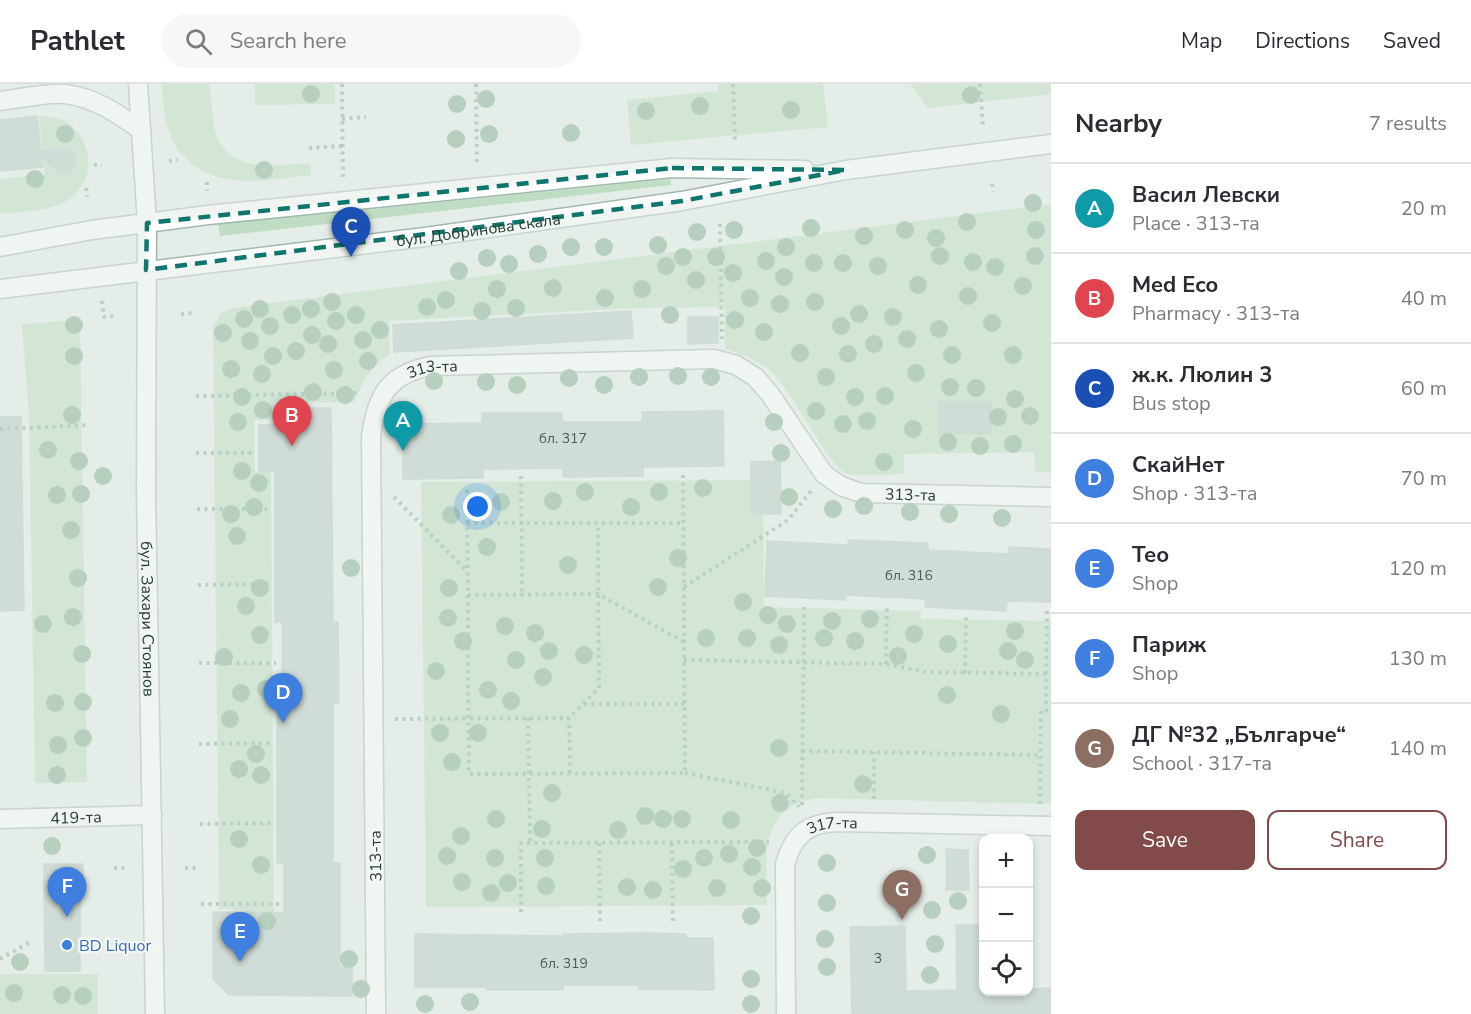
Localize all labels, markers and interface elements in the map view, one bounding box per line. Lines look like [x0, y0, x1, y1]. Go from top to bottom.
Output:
search box [161, 14, 581, 68]
text: Pathlet [30, 22, 125, 60]
icon: search [182, 25, 215, 58]
text: Search here [230, 26, 346, 56]
text: Map [1181, 27, 1222, 55]
text: Directions [1255, 27, 1350, 55]
text: Saved [1383, 27, 1441, 55]
text: Nearby [1075, 106, 1162, 141]
text: 7 results [1369, 110, 1447, 137]
text: Васил Левски [1132, 180, 1280, 210]
text: A [1087, 195, 1102, 222]
text: 20 m [1401, 195, 1447, 222]
pin: C [332, 208, 370, 257]
street label: бул. Добринова скала [395, 208, 562, 252]
text: Place · 313-та [1132, 210, 1260, 237]
text: Med Eco [1132, 270, 1218, 300]
text: B [1088, 285, 1101, 312]
text: 40 m [1401, 285, 1447, 312]
text: Pharmacy · 313-та [1132, 300, 1300, 327]
street label: 313-та [404, 355, 458, 384]
text: ж.к. Люлин 3 [1132, 360, 1273, 390]
text: C [1088, 375, 1101, 402]
text: 60 m [1401, 375, 1447, 402]
text: Bus stop [1132, 390, 1211, 417]
pin: B [272, 396, 312, 446]
pin: A [384, 402, 422, 451]
house number: бл. 317 [539, 429, 587, 448]
text: СкайНет [1132, 450, 1225, 480]
text: D [1087, 465, 1102, 492]
text: 70 m [1401, 465, 1447, 492]
text: Shop · 313-та [1132, 480, 1257, 507]
street label: 313-та [885, 484, 936, 507]
your location [463, 492, 492, 521]
text: Тео [1132, 540, 1169, 570]
street label: бул. Захари Стоянов [135, 541, 160, 697]
text: E [1089, 555, 1100, 582]
text: 120 m [1389, 555, 1447, 582]
house number: бл. 316 [885, 566, 933, 585]
text: Shop [1132, 570, 1178, 597]
text: Париж [1132, 630, 1206, 660]
text: F [1089, 645, 1100, 672]
text: 130 m [1389, 645, 1447, 672]
text: Shop [1132, 660, 1178, 687]
pin: D [264, 674, 302, 723]
text: ДГ №32 „Българче“ [1132, 720, 1346, 750]
text: G [1087, 735, 1102, 762]
text: 140 m [1389, 735, 1447, 762]
text: School · 317-та [1132, 750, 1272, 777]
street label: 419-та [50, 806, 102, 830]
button: Save [1075, 810, 1255, 870]
button: Share [1267, 810, 1447, 870]
street label: 317-та [803, 812, 858, 840]
street label: 313-та [365, 830, 387, 882]
map controls [979, 834, 1033, 996]
button: + [979, 834, 1033, 888]
pin: F [48, 868, 86, 917]
pin: G [882, 870, 922, 920]
button: − [979, 888, 1033, 942]
pin: E [220, 912, 260, 962]
place label: BD Liquor [79, 935, 151, 957]
marker: BD Liquor [60, 938, 74, 952]
button: locate [979, 942, 1033, 996]
house number: 3 [874, 949, 882, 968]
house number: бл. 319 [540, 954, 588, 973]

